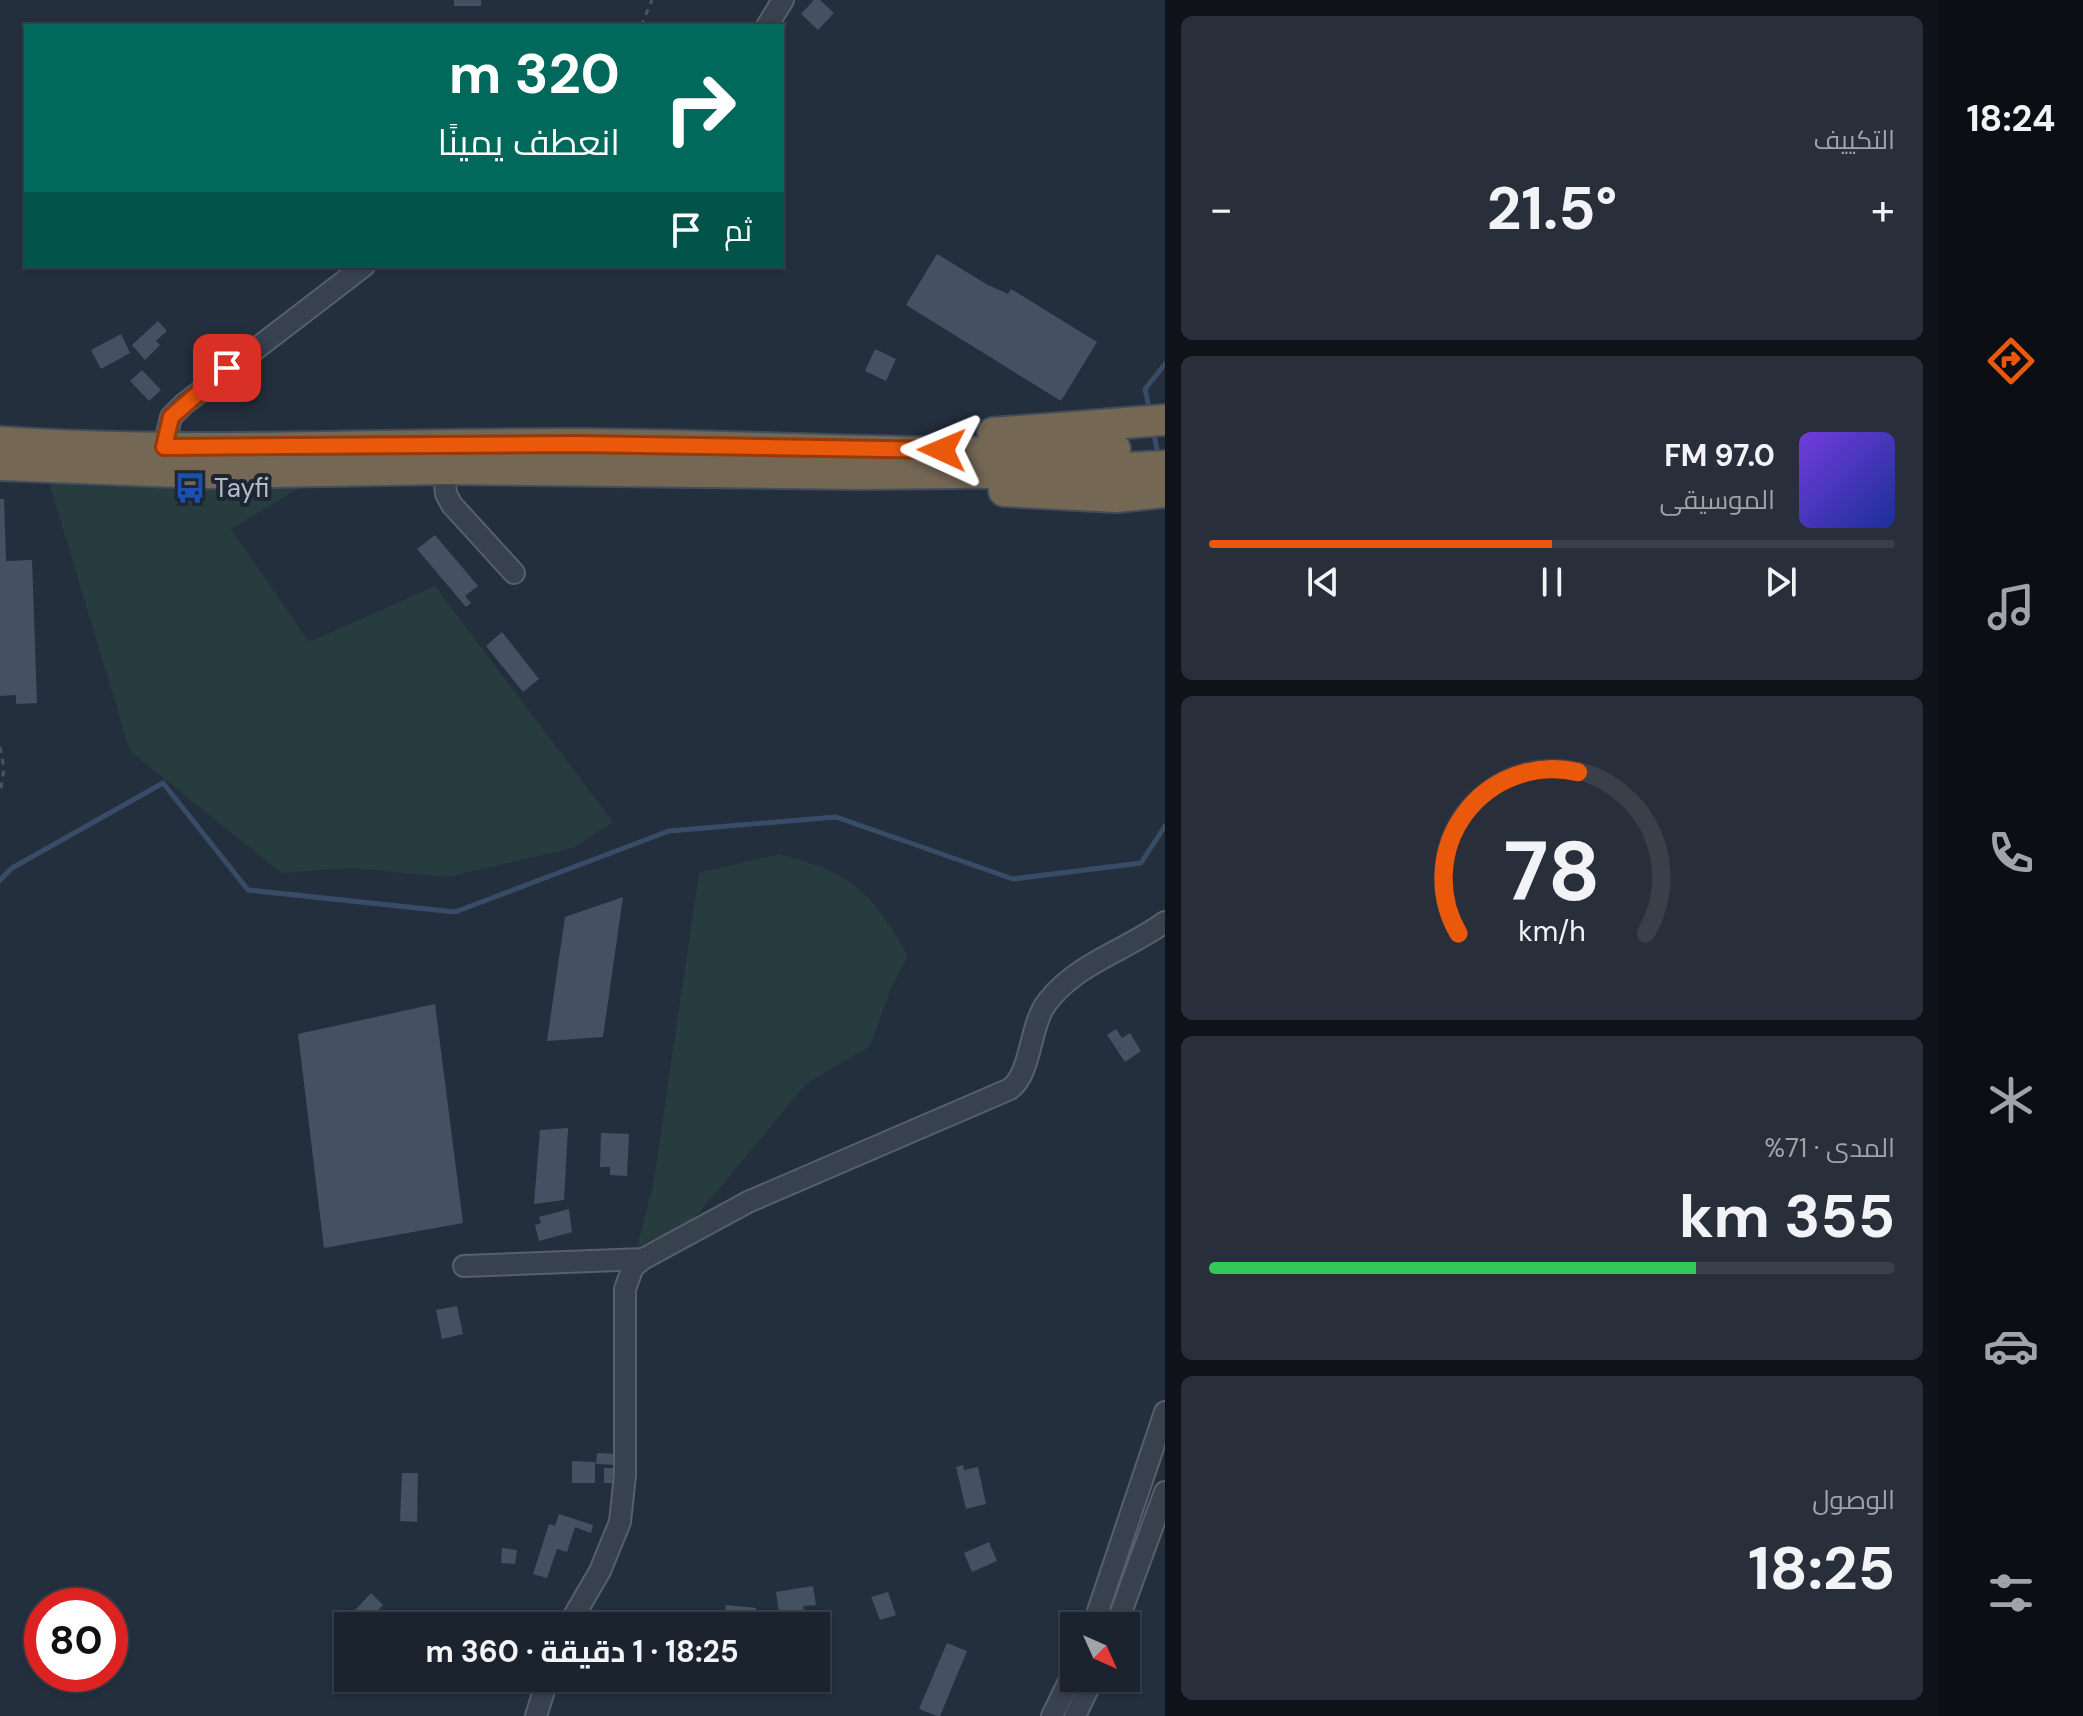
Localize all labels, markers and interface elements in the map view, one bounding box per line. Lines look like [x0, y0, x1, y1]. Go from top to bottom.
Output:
text: 320 m [449, 37, 620, 110]
icon: right [648, 56, 752, 160]
text: 18:24 [1967, 95, 2055, 142]
text: انعطف يمينًا [438, 119, 620, 166]
text: التكييف [1813, 123, 1895, 157]
text: 21.5° [1487, 169, 1617, 248]
text: − [1209, 180, 1233, 238]
text: + [1871, 180, 1895, 238]
icon: arrive [664, 208, 708, 252]
text: ثم [724, 211, 752, 250]
icon: directions [1983, 333, 2039, 389]
pin [193, 334, 261, 402]
icon: arrive [205, 346, 249, 390]
position arrow [900, 408, 984, 492]
text: 97.0 FM [1664, 436, 1775, 475]
bus stop icon: Tayfi [173, 471, 207, 505]
place label: Tayfi [214, 471, 270, 505]
text: الموسيقى [1660, 483, 1775, 517]
icon: previous [1301, 560, 1345, 604]
icon: pause [1530, 560, 1574, 604]
icon: next [1759, 560, 1803, 604]
icon: music [1983, 579, 2039, 635]
text: 78 [1504, 817, 1600, 926]
icon: phone [1983, 825, 2039, 881]
text: km/h [1518, 913, 1586, 950]
icon: climate [1983, 1072, 2039, 1128]
text: المدى · 71% [1765, 1131, 1895, 1165]
text: 355 km [1679, 1177, 1895, 1256]
icon: car [1983, 1318, 2039, 1374]
text: الوصول [1812, 1483, 1895, 1517]
text: 18:25 [1748, 1529, 1895, 1608]
icon: filters [1983, 1565, 2039, 1621]
speed limit sign: 80 [24, 1588, 128, 1692]
north arrow [1060, 1612, 1140, 1692]
map controls [1060, 1612, 1140, 1692]
text: 18:25 · 1 دقيقة · 360 m [425, 1632, 739, 1671]

